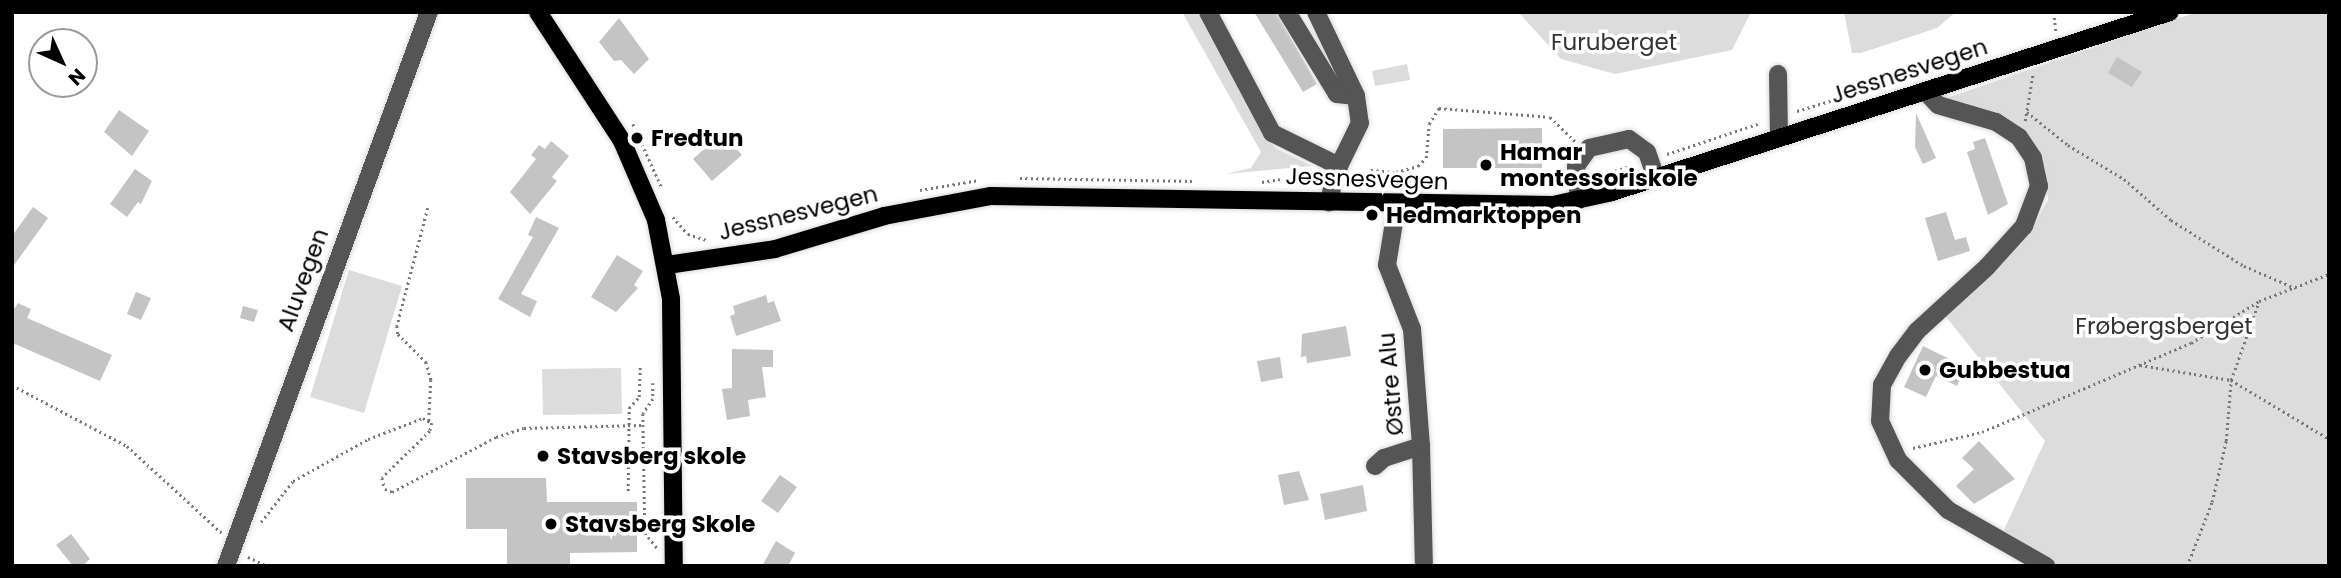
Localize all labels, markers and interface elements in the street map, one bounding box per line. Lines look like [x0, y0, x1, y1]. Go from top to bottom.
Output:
north arrow [28, 28, 98, 98]
park label: Furuberget [1551, 28, 1677, 56]
street label: Jessnesvegen [1827, 33, 1991, 109]
text: N [62, 62, 91, 91]
place label: Fredtun [651, 124, 744, 152]
marker: Fredtun [629, 130, 645, 146]
place label: Hamar montessoriskole [1500, 138, 1698, 192]
marker: Hamar montessoriskole [1478, 157, 1494, 173]
street label: Jessnesvegen [1285, 162, 1449, 196]
street label: Jessnesvegen [716, 180, 880, 246]
place label: Hedmarktoppen [1386, 201, 1582, 229]
marker: Hedmarktoppen [1364, 207, 1380, 223]
street label: Aluvegen [272, 225, 334, 335]
park label: Frøbergsberget [2075, 312, 2253, 340]
street label: Østre Alu [1373, 331, 1409, 437]
place label: Gubbestua [1939, 356, 2071, 384]
marker: Gubbestua [1917, 362, 1933, 378]
place label: Stavsberg skole [557, 442, 746, 470]
marker: Stavsberg skole [535, 448, 551, 464]
place label: Stavsberg Skole [565, 510, 755, 538]
marker: Stavsberg Skole [543, 516, 559, 532]

